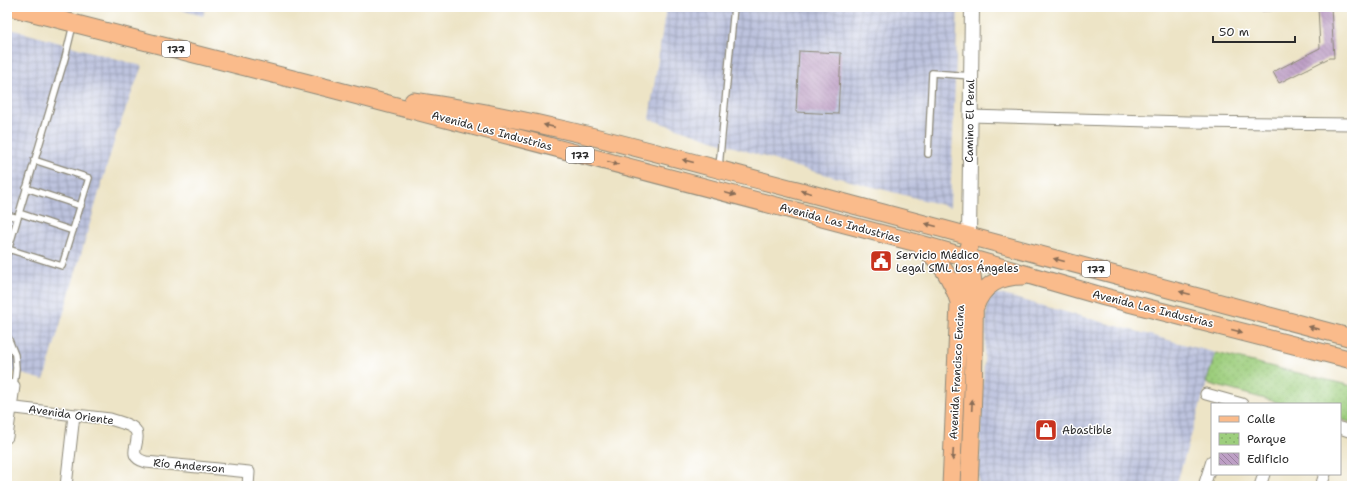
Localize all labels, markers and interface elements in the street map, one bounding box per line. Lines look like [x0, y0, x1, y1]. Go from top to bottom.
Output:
scale bar [1213, 18, 1295, 44]
text: 50 m [1219, 24, 1249, 40]
road number: 177 [162, 41, 190, 57]
street label: Camino El Peral [962, 79, 978, 163]
street label: Avenida Las Industrias [430, 108, 554, 154]
one-way arrow [542, 123, 554, 129]
road number: 177 [566, 147, 594, 163]
one-way arrow [682, 158, 694, 164]
one-way arrow [607, 161, 620, 167]
one-way arrow [799, 189, 812, 195]
one-way arrow [724, 191, 736, 197]
street label: Avenida Las Industrias [778, 200, 902, 246]
one-way arrow [925, 222, 938, 228]
public building icon: Servicio Médico Legal SML Los Ángeles [868, 248, 894, 274]
place label: Servicio Médico Legal SML Los Ángeles [896, 248, 1019, 276]
one-way arrow [1053, 257, 1065, 263]
road number: 177 [1082, 261, 1110, 277]
street label: Avenida Las Industrias [1091, 287, 1215, 331]
one-way arrow [1179, 290, 1191, 296]
street label: Avenida Francisco Encina [946, 304, 968, 440]
one-way arrow [1308, 325, 1320, 331]
one-way arrow [1231, 328, 1243, 334]
one-way arrow [969, 398, 975, 411]
street label: Avenida Oriente [27, 402, 115, 428]
legend [1211, 403, 1341, 475]
text: Calle [1247, 411, 1276, 427]
shop icon: Abastible [1033, 417, 1059, 443]
place label: Abastible [1062, 423, 1112, 438]
text: Parque [1247, 431, 1286, 447]
one-way arrow [950, 449, 956, 462]
text: Edificio [1247, 451, 1289, 467]
street label: Río Anderson [153, 455, 226, 477]

